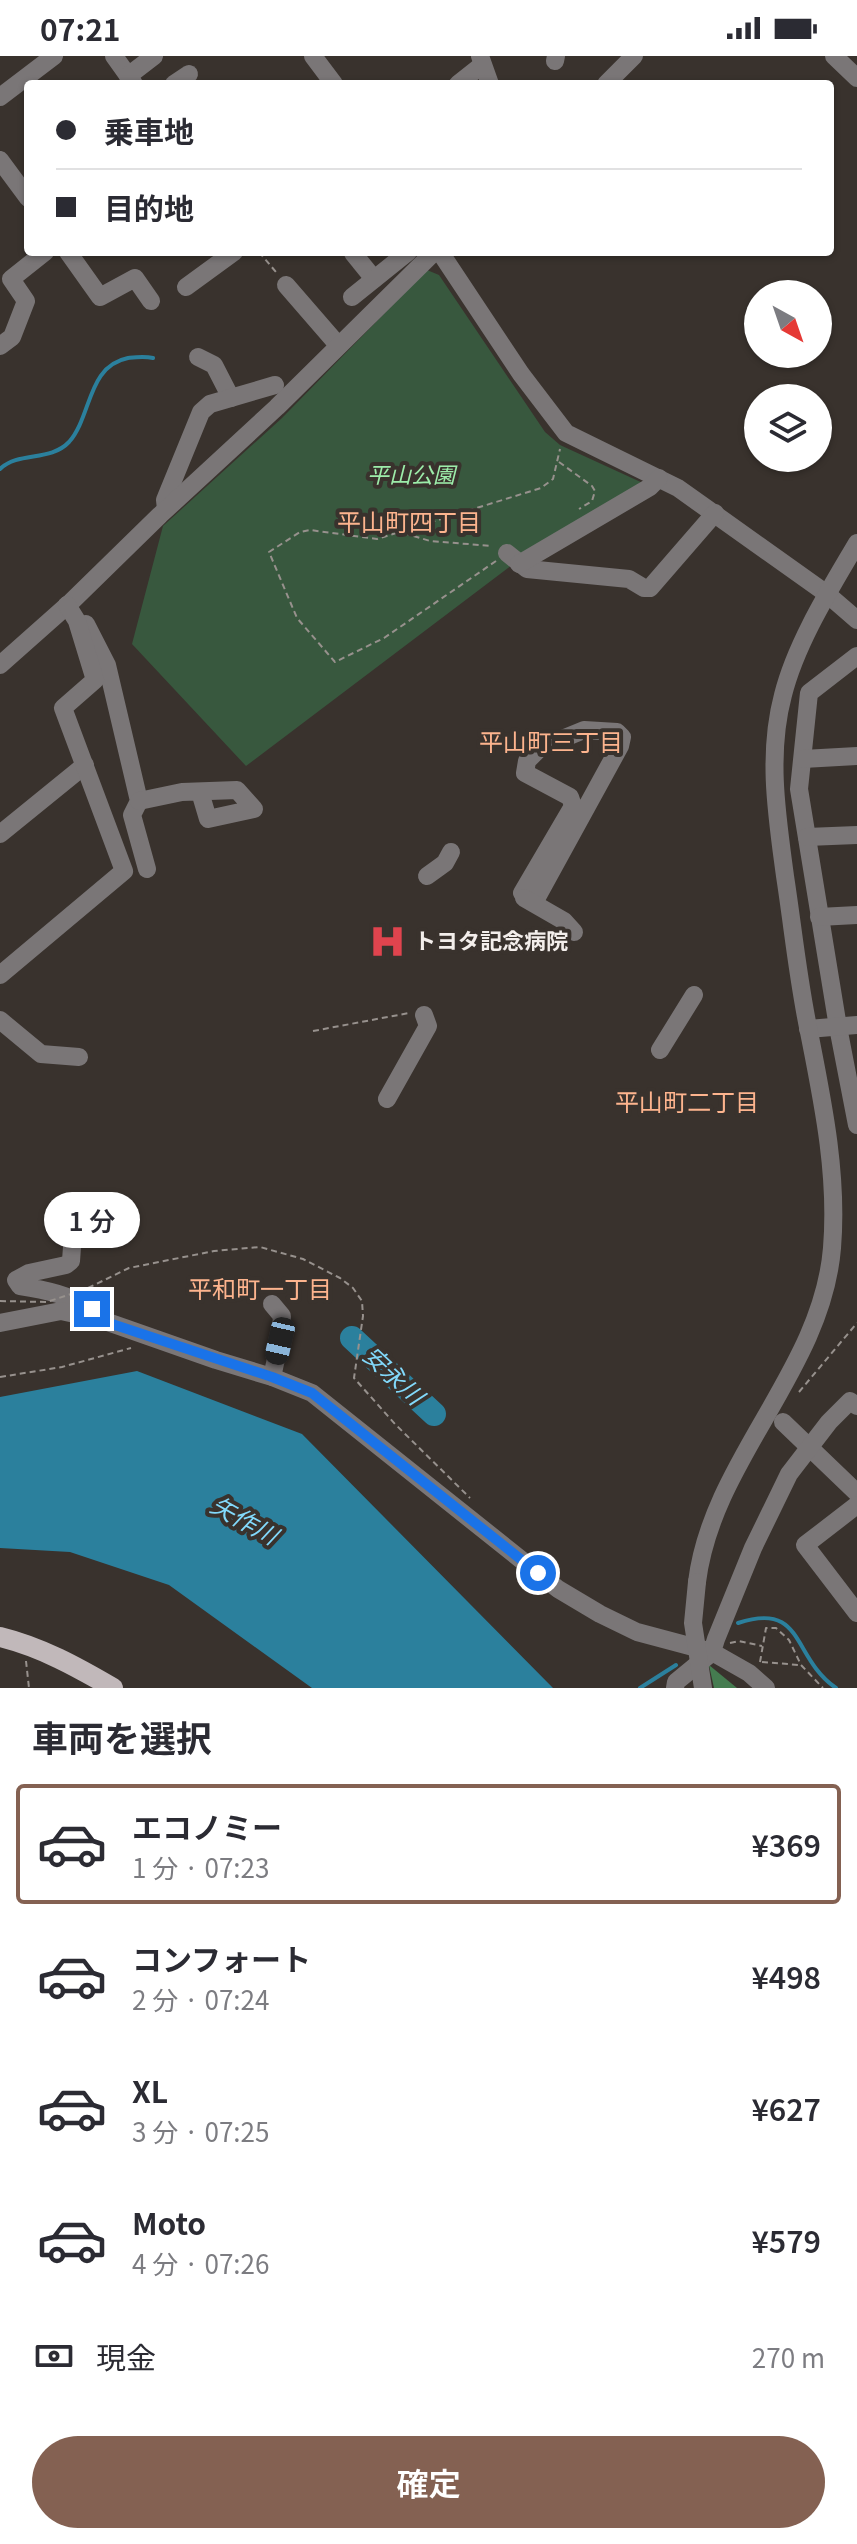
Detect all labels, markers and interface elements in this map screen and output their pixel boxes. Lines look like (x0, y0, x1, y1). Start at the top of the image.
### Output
text: 07:21 (40, 6, 121, 50)
text: 乗車地 (104, 108, 194, 152)
text: 目的地 (104, 185, 194, 229)
north arrow (744, 280, 832, 368)
map controls (744, 280, 832, 472)
button: layers (744, 384, 832, 472)
park label: 平山公園 (367, 457, 458, 489)
district label: 平山町四丁目 (337, 503, 481, 538)
district label: 平山町三丁目 (479, 723, 623, 758)
hospital icon: トヨタ記念病院 (369, 922, 407, 960)
place label: トヨタ記念病院 (414, 923, 568, 955)
district label: 平山町二丁目 (615, 1083, 759, 1118)
callout: 1 分 (44, 1193, 140, 1249)
text: 1 分 (69, 1201, 115, 1238)
district label: 平和町一丁目 (188, 1270, 332, 1305)
route end (74, 1291, 110, 1327)
car (263, 1315, 297, 1367)
water label: 安永川 (356, 1337, 435, 1414)
water label: 矢作川 (205, 1486, 288, 1553)
route start (520, 1555, 556, 1591)
text: 車両を選択 (32, 1710, 212, 1762)
text: エコノミー (132, 1804, 282, 1848)
icon: car (36, 1808, 108, 1880)
text: ¥369 (751, 1822, 821, 1866)
text: 1 分 · 07:23 (132, 1848, 269, 1885)
text: コンフォート (132, 1936, 311, 1980)
icon: car (36, 1940, 108, 2012)
text: ¥498 (751, 1954, 821, 1998)
text: 2 分 · 07:24 (132, 1980, 269, 2017)
text: XL (132, 2068, 168, 2112)
icon: car (36, 2072, 108, 2144)
text: ¥627 (751, 2086, 821, 2130)
text: 3 分 · 07:25 (132, 2112, 269, 2149)
text: Moto (132, 2200, 206, 2244)
icon: car (36, 2204, 108, 2276)
text: ¥579 (751, 2218, 821, 2262)
text: 4 分 · 07:26 (132, 2244, 269, 2281)
icon: cash (32, 2334, 76, 2378)
text: 現金 (96, 2334, 156, 2378)
text: 270 m (752, 2338, 825, 2375)
button: 確定 (32, 2436, 825, 2528)

